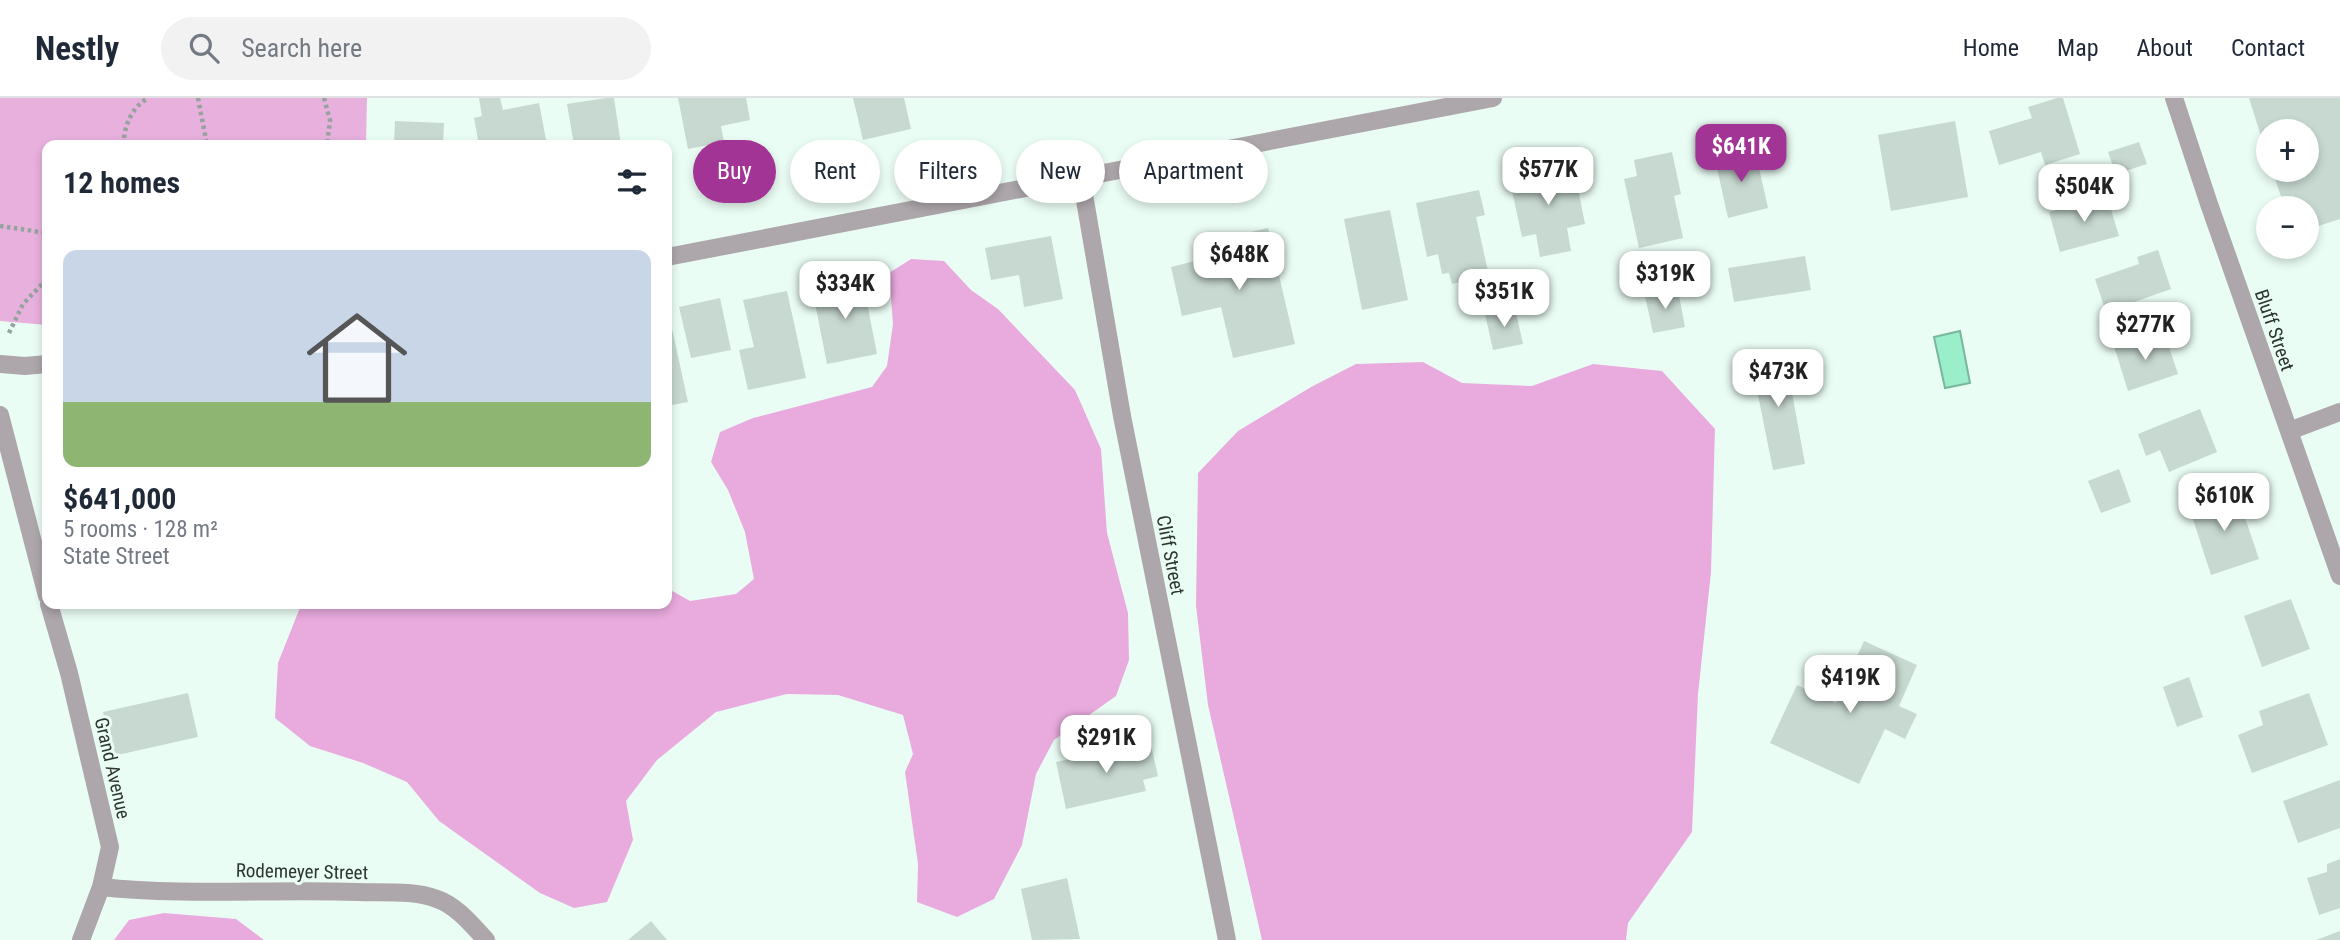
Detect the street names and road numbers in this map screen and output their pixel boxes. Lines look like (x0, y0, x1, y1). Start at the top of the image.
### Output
street label: Bluff Street (2250, 286, 2299, 374)
street label: Cliff Street (1152, 513, 1189, 597)
street label: Grand Avenue (90, 715, 135, 821)
street label: Rodemeyer Street (236, 859, 368, 884)

